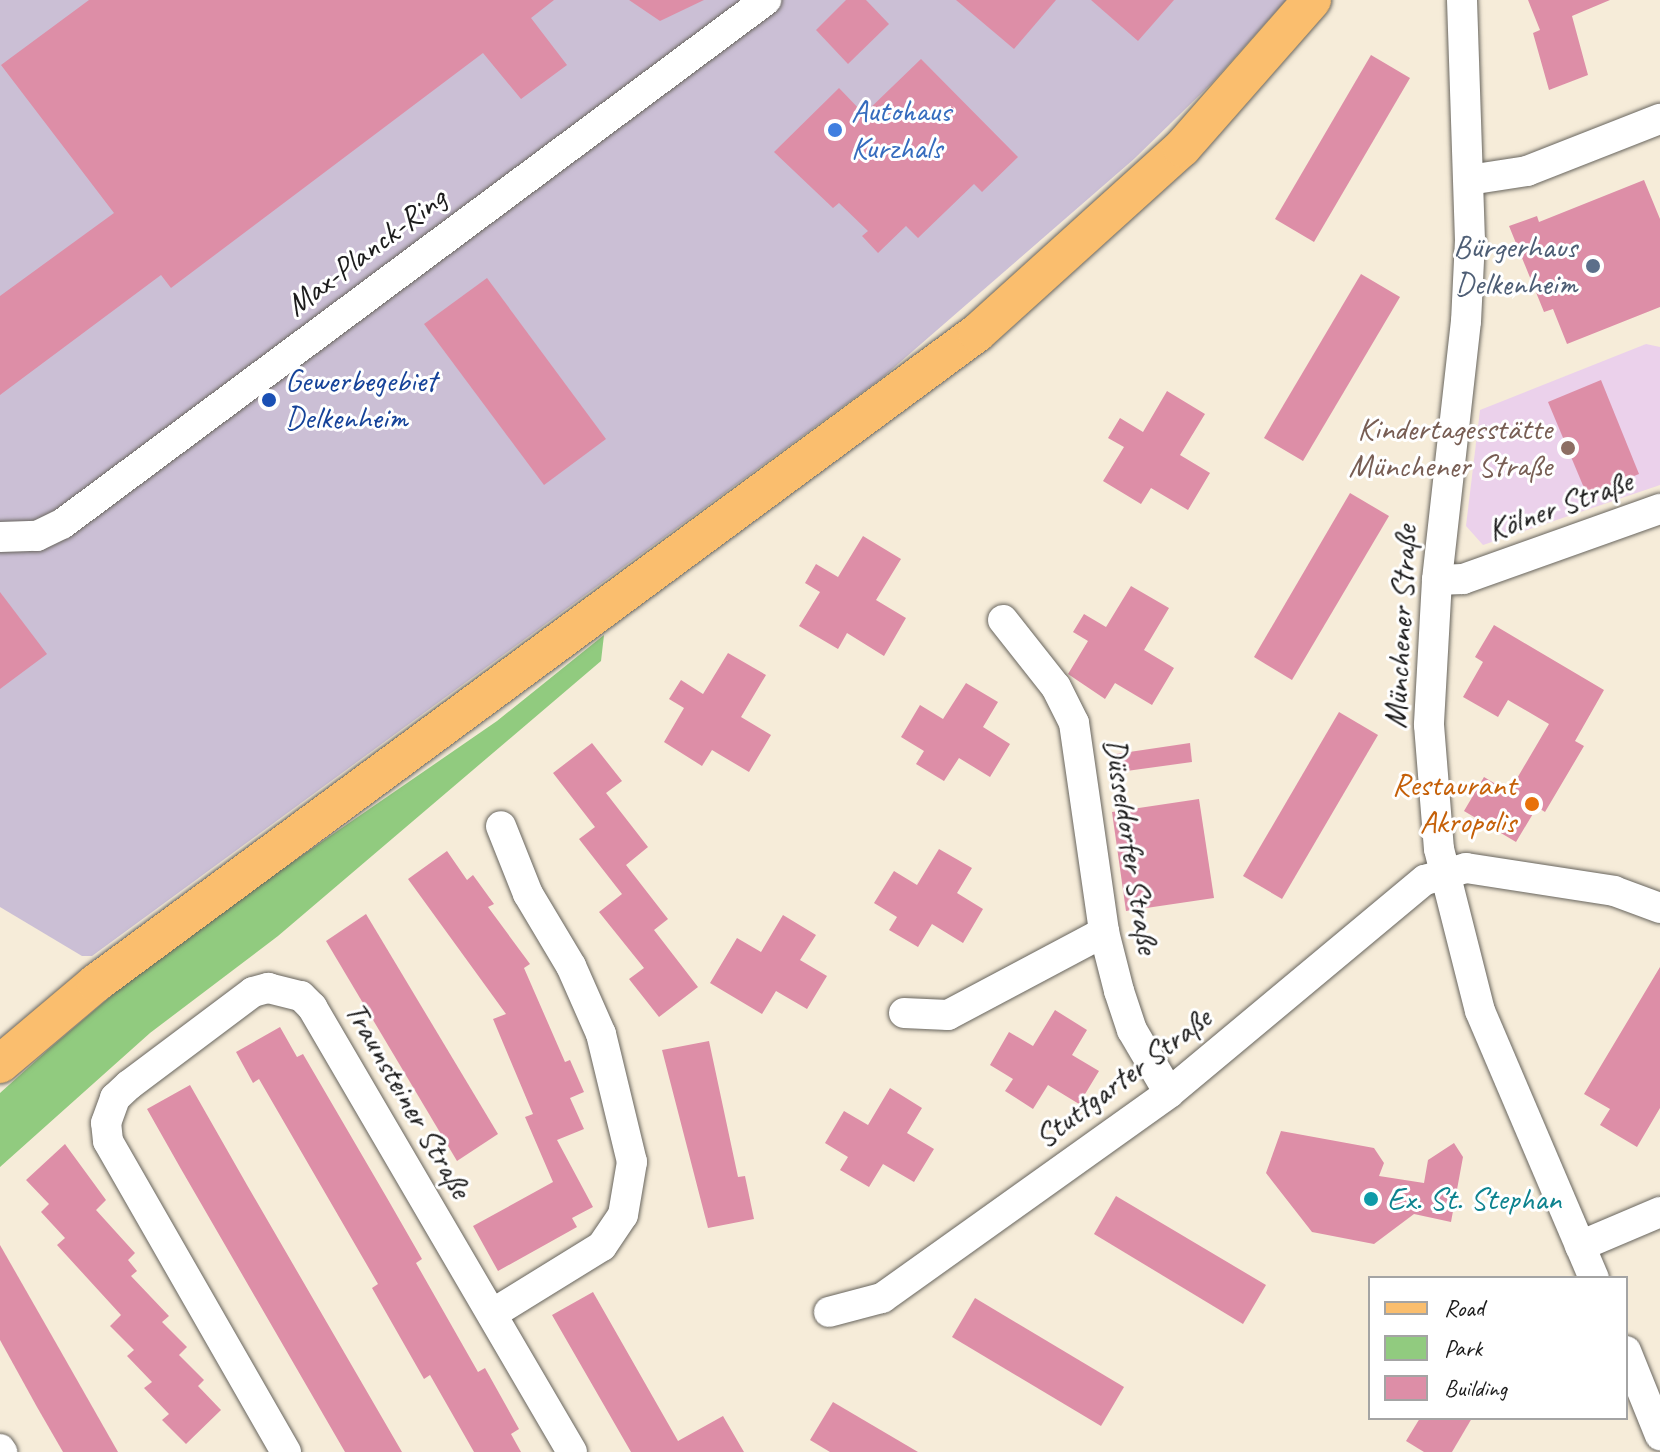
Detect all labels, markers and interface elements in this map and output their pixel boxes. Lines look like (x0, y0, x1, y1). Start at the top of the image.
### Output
place label: Autohaus Kurzhals (851, 93, 951, 168)
marker: Autohaus Kurzhals (826, 121, 844, 139)
street label: Max-Planck-Ring (278, 179, 454, 325)
place label: Bürgerhaus Delkenheim (1453, 229, 1577, 304)
marker: Bürgerhaus Delkenheim (1584, 257, 1602, 275)
place label: Gewerbegebiet Delkenheim (285, 363, 436, 438)
marker: Gewerbegebiet Delkenheim (260, 391, 278, 409)
place label: Kindertagesstätte Münchener Straße (1347, 411, 1552, 486)
marker: Kindertagesstätte Münchener Straße (1559, 439, 1577, 457)
street label: Kölner Straße (1482, 462, 1638, 550)
street label: Münchener Straße (1376, 524, 1426, 730)
street label: Düsseldorfer Straße (1095, 735, 1167, 957)
place label: Restaurant Akropolis (1392, 767, 1516, 842)
marker: Restaurant Akropolis (1523, 795, 1541, 813)
street label: Traunsteiner Straße (336, 995, 480, 1205)
street label: Stuttgarter Straße (1027, 999, 1219, 1157)
place label: Ex. St. Stephan (1387, 1180, 1561, 1218)
marker: Ex. St. Stephan (1362, 1190, 1380, 1208)
legend (1368, 1276, 1628, 1420)
text: Road (1444, 1293, 1484, 1323)
text: Park (1444, 1333, 1482, 1363)
text: Building (1444, 1373, 1507, 1403)

